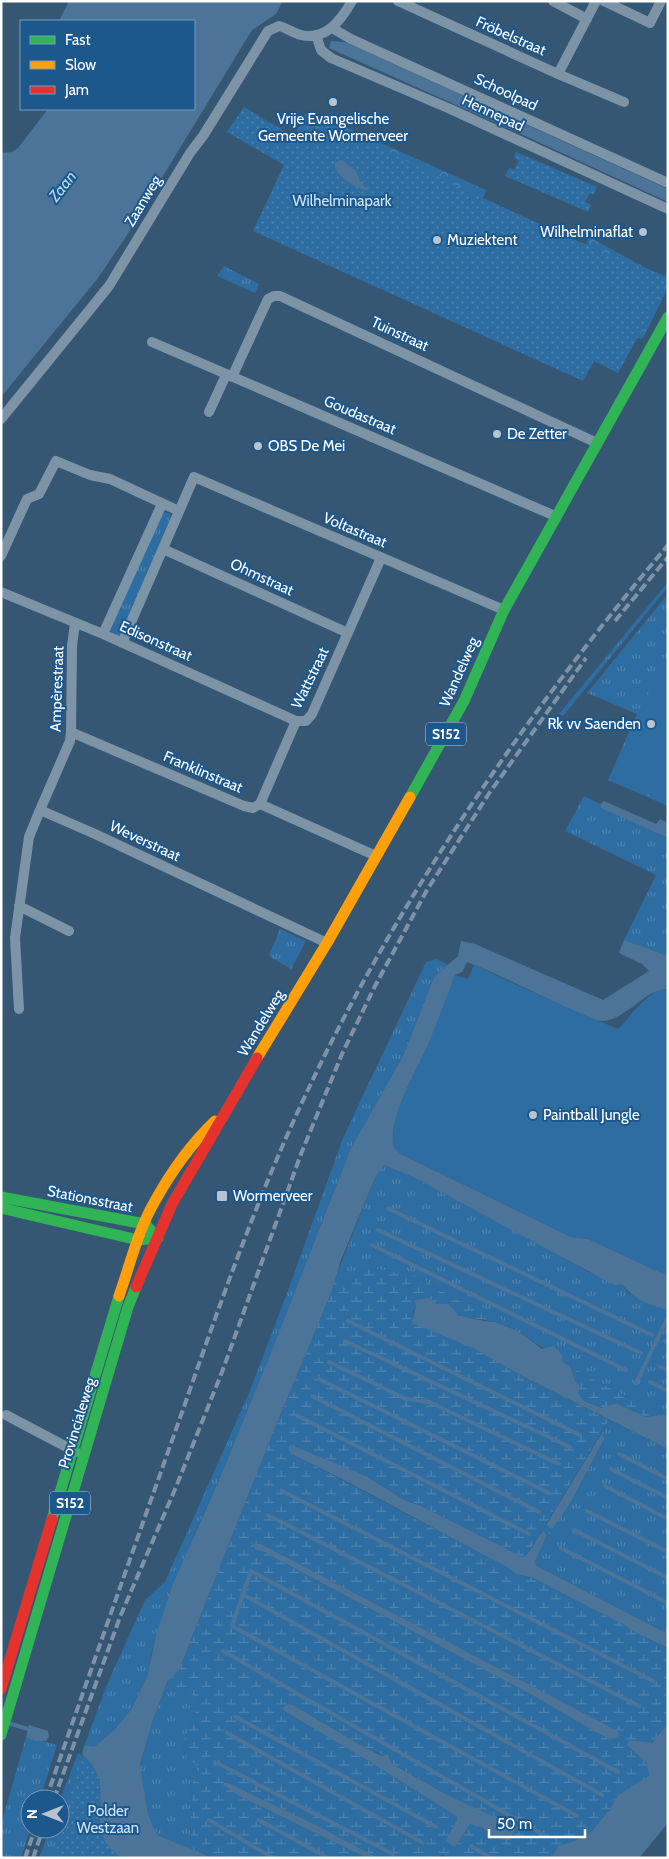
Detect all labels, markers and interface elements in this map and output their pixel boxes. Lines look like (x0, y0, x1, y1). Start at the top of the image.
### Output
street label: Fröbelstraat (473, 13, 549, 59)
legend (20, 20, 195, 110)
text: Fast (65, 31, 90, 49)
text: Slow (65, 56, 96, 74)
street label: Schoolpad (472, 70, 540, 114)
text: Jam (64, 81, 89, 99)
street label: Hennepad (459, 91, 527, 135)
marker: Vrije Evangelische Gemeente Wormerveer (327, 96, 339, 108)
place label: Vrije Evangelische Gemeente Wormerveer (258, 110, 408, 145)
water label: Zaan (44, 167, 80, 206)
street label: Zaanweg (121, 172, 166, 230)
park label: Wilhelminapark (292, 192, 392, 210)
place label: Wilhelminaflat (540, 223, 633, 241)
marker: Wilhelminaflat (637, 226, 649, 238)
place label: Muziektent (447, 231, 518, 249)
marker: Muziektent (431, 234, 443, 246)
street label: Tuinstraat (368, 313, 432, 355)
street label: Goudastraat (321, 392, 399, 438)
place label: De Zetter (507, 425, 567, 443)
marker: De Zetter (491, 428, 503, 440)
place label: OBS De Mei (268, 437, 345, 455)
marker: OBS De Mei (252, 440, 264, 452)
street label: Voltastraat (320, 509, 390, 551)
street label: Ohmstraat (227, 554, 297, 600)
street label: Edisonstraat (117, 617, 195, 665)
street label: Wandelweg (436, 634, 483, 710)
street label: Wattstraat (287, 644, 333, 712)
street label: Ampèrestraat (47, 646, 67, 732)
place label: Rk vv Saenden (547, 715, 641, 733)
marker: Rk vv Saenden (645, 718, 657, 730)
road number: S152 (426, 722, 466, 746)
street label: Franklinstraat (161, 747, 245, 797)
street label: Weverstraat (107, 817, 183, 865)
street label: Wandelweg (234, 986, 288, 1060)
place label: Paintball Jungle (543, 1106, 640, 1124)
marker: Paintball Jungle (527, 1109, 539, 1121)
street label: Stationsstraat (46, 1182, 134, 1216)
place label: Wormerveer (233, 1187, 313, 1205)
marker: Wormerveer (215, 1189, 229, 1203)
street label: Provincialeweg (55, 1375, 100, 1471)
road number: S152 (50, 1492, 90, 1515)
north arrow (20, 1789, 70, 1839)
park label: Polder Westzaan (77, 1802, 139, 1837)
scale bar (489, 1806, 585, 1838)
text: N (23, 1809, 41, 1819)
text: 50 m (497, 1815, 532, 1833)

